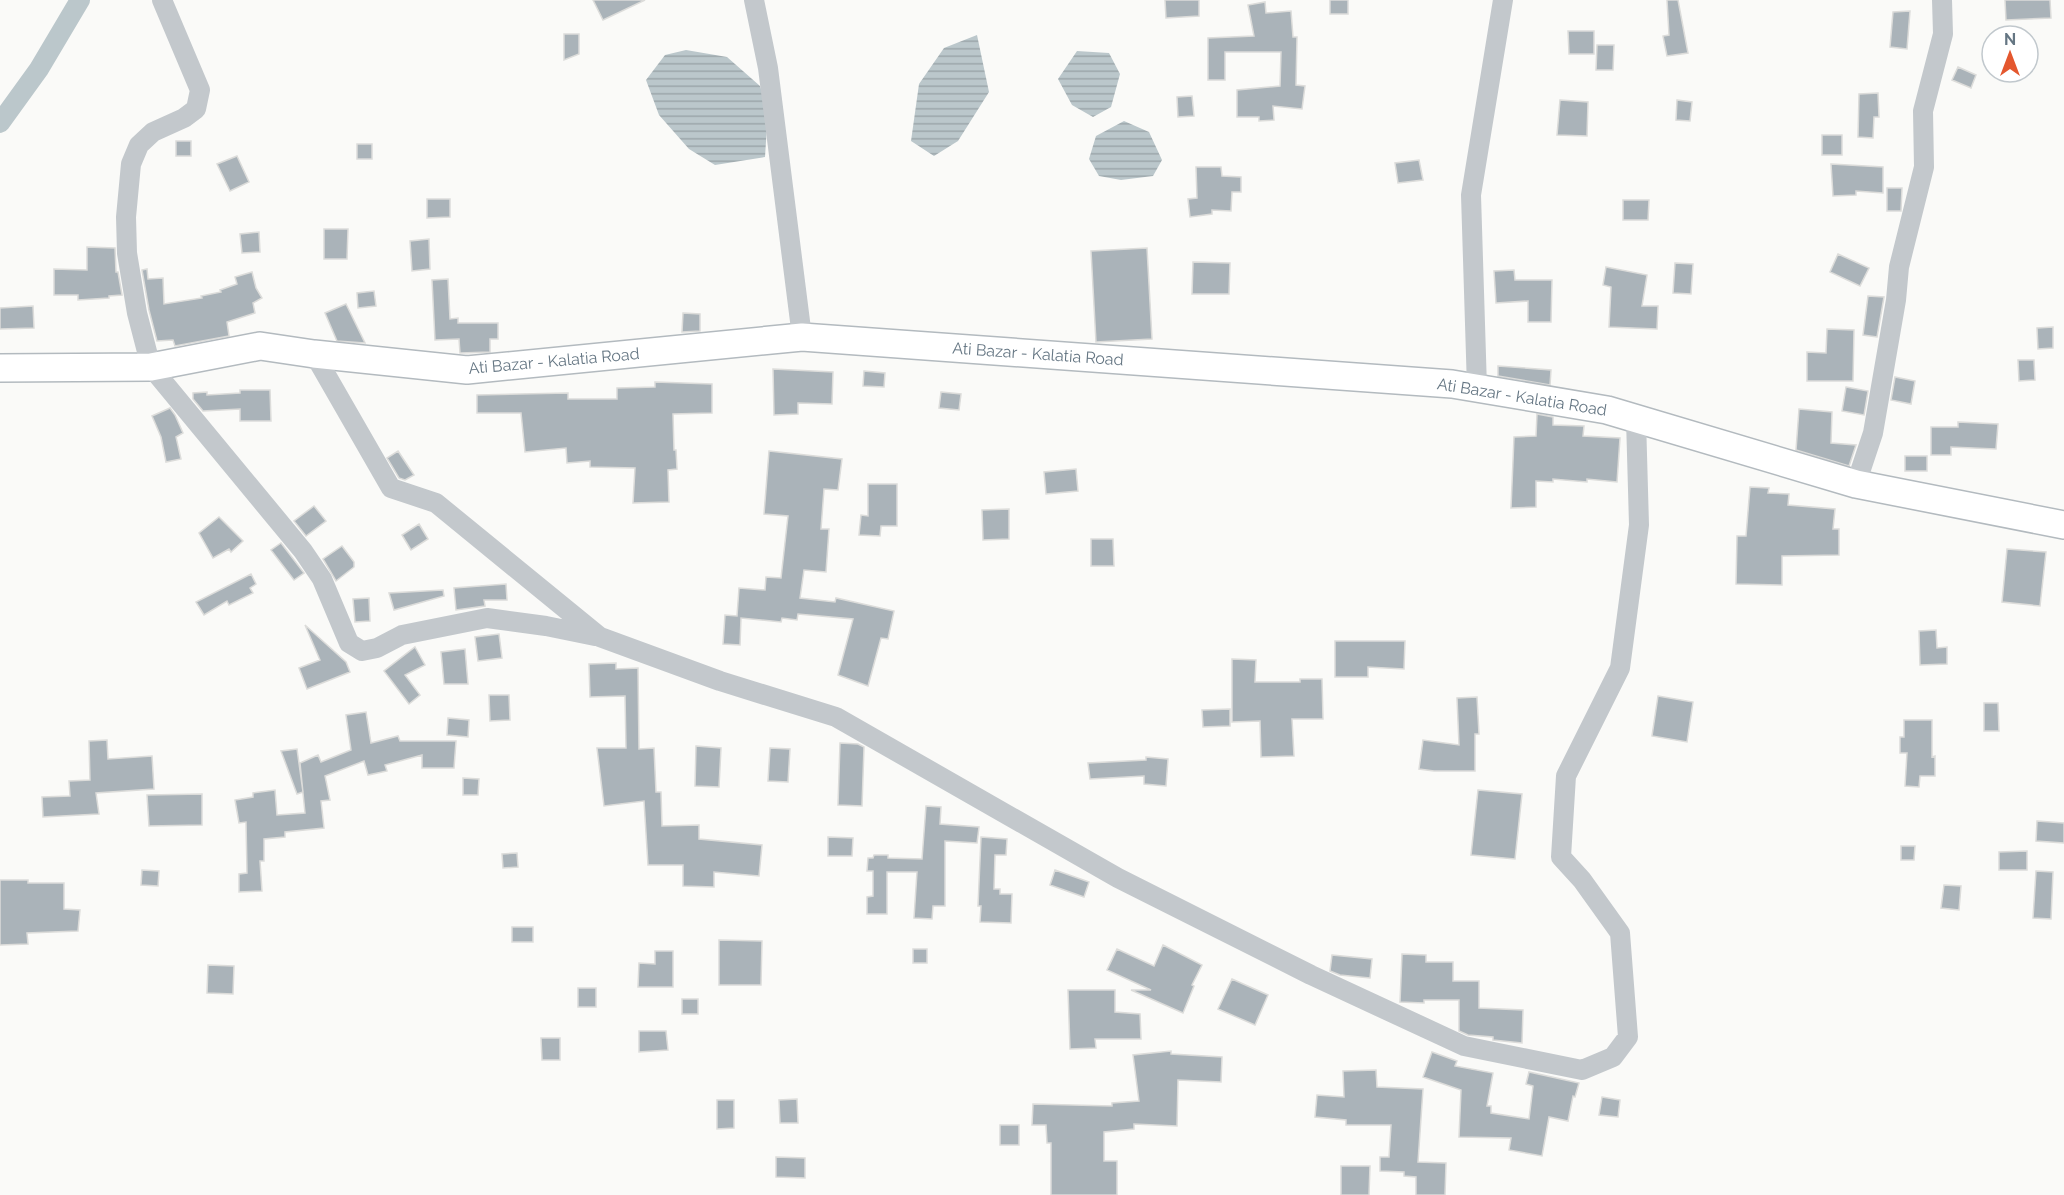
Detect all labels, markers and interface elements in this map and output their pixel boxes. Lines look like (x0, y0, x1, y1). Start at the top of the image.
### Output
north arrow (1980, 24, 2040, 84)
text: N (2004, 30, 2016, 49)
street label: Ati Bazar - Kalatia Road (952, 339, 1124, 369)
street label: Ati Bazar - Kalatia Road (468, 344, 640, 378)
street label: Ati Bazar - Kalatia Road (1436, 374, 1608, 420)

